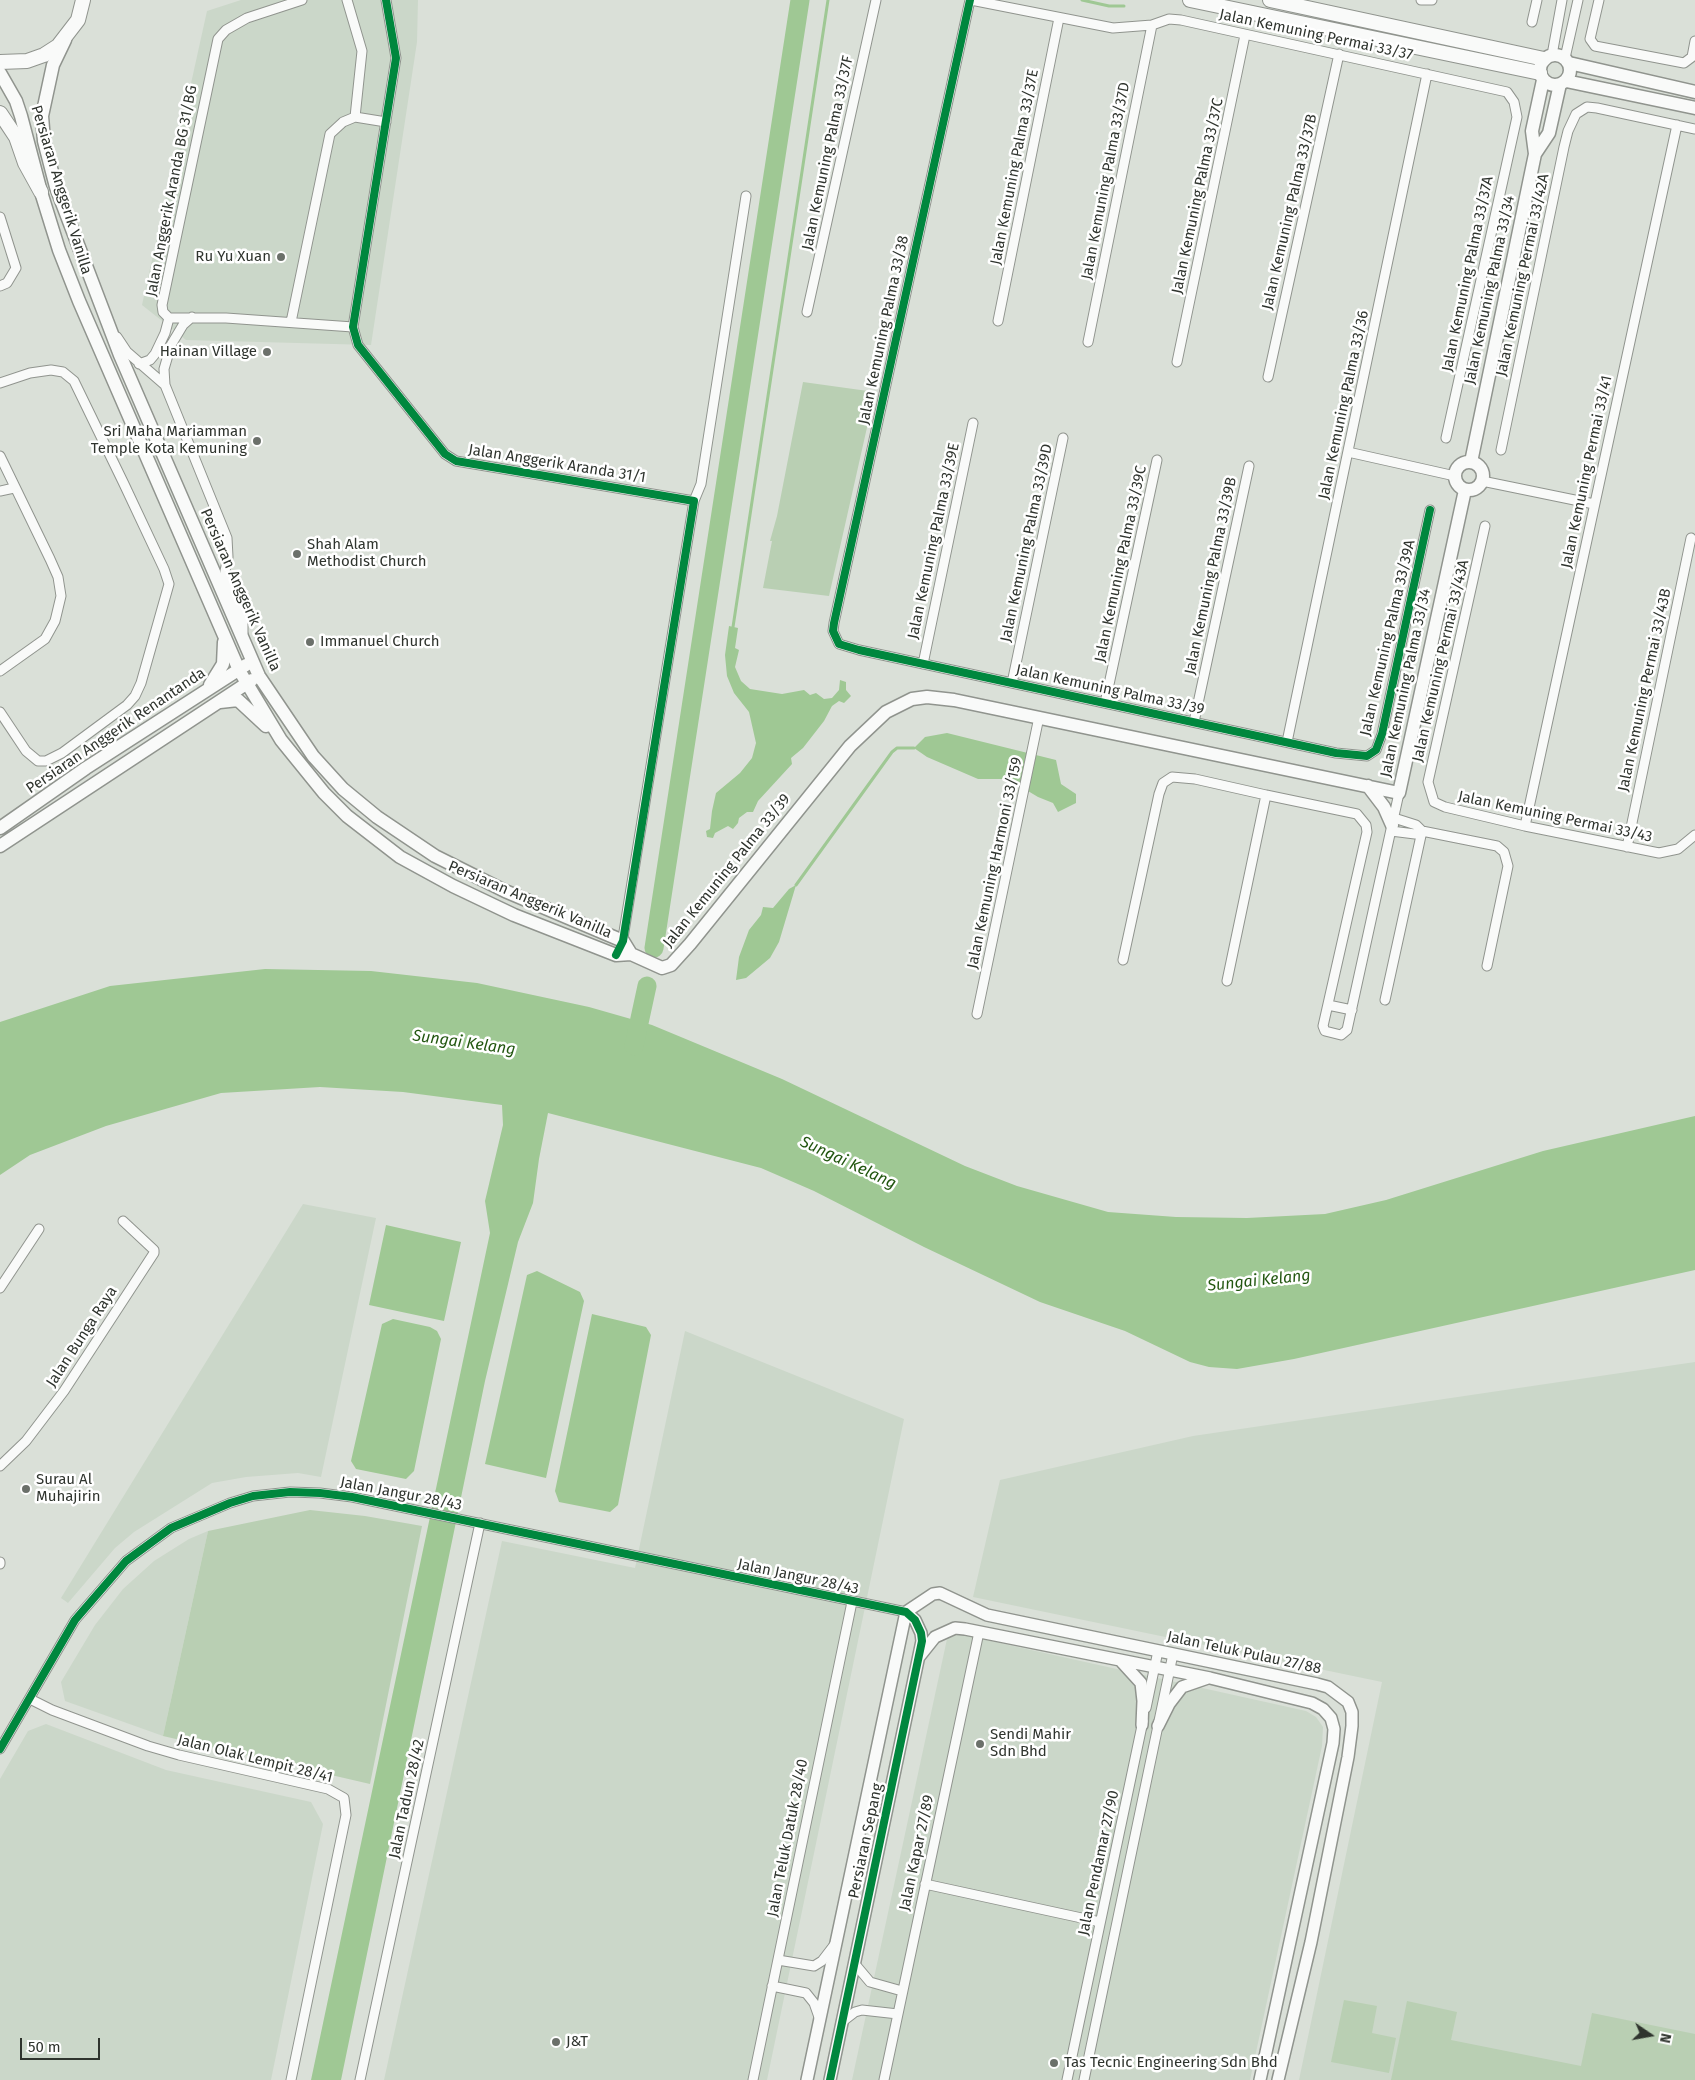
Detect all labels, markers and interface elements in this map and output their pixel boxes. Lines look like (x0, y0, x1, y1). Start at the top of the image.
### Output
street label: Jalan Kemuning Permai 33/37 (1218, 6, 1414, 64)
street label: Jalan Kemuning Palma 33/37F (799, 54, 857, 252)
street label: Jalan Kemuning Palma 33/37E (987, 68, 1043, 266)
street label: Jalan Kemuning Palma 33/37D (1078, 81, 1134, 281)
street label: Jalan Anggerik Aranda BG 31/BG (143, 84, 201, 298)
street label: Jalan Kemuning Palma 33/37C (1168, 97, 1228, 295)
street label: Persiaran Anggerik Vanilla (27, 103, 95, 277)
street label: Jalan Kemuning Palma 33/37B (1259, 112, 1321, 312)
street label: Jalan Kemuning Permai 33/42A (1493, 172, 1553, 378)
street label: Jalan Kemuning Palma 33/37A (1438, 175, 1498, 373)
street label: Jalan Kemuning Palma 33/34 (1461, 194, 1519, 386)
street label: Jalan Kemuning Palma 33/38 (855, 234, 913, 426)
place label: Ru Yu Xuan (195, 248, 271, 266)
marker: Ru Yu Xuan (275, 251, 287, 263)
street label: Jalan Kemuning Palma 33/36 (1315, 309, 1373, 501)
place label: Hainan Village (160, 343, 257, 361)
marker: Hainan Village (261, 346, 273, 358)
street label: Jalan Kemuning Permai 33/41 (1558, 374, 1616, 570)
place label: Sri Maha Mariamman Temple Kota Kemuning (91, 423, 247, 458)
marker: Sri Maha Mariamman Temple Kota Kemuning (251, 435, 263, 447)
street label: Jalan Anggerik Aranda 31/1 (467, 441, 647, 487)
street label: Jalan Kemuning Palma 33/39E (904, 441, 964, 641)
street label: Jalan Kemuning Palma 33/39D (997, 442, 1057, 644)
street label: Jalan Kemuning Palma 33/39C (1091, 464, 1151, 664)
street label: Jalan Kemuning Palma 33/39B (1181, 476, 1241, 676)
street label: Persiaran Anggerik Vanilla (196, 506, 284, 674)
place label: Shah Alam Methodist Church (307, 536, 426, 571)
street label: Jalan Kemuning Palma 33/39A (1357, 538, 1419, 738)
marker: Shah Alam Methodist Church (291, 548, 303, 560)
street label: Jalan Kemuning Permai 33/43A (1409, 558, 1473, 764)
street label: Jalan Kemuning Palma 33/34 (1377, 587, 1435, 779)
street label: Jalan Kemuning Permai 33/43B (1615, 587, 1675, 793)
place label: Immanuel Church (320, 633, 439, 651)
marker: Immanuel Church (304, 636, 316, 648)
street label: Jalan Kemuning Palma 33/39 (1014, 661, 1206, 719)
street label: Persiaran Anggerik Renantanda (23, 664, 209, 798)
street label: Jalan Kemuning Harmoni 33/159 (964, 756, 1026, 970)
street label: Jalan Kemuning Permai 33/43 (1456, 788, 1654, 846)
street label: Jalan Kemuning Palma 33/39 (660, 791, 794, 951)
street label: Persiaran Anggerik Vanilla (445, 857, 615, 943)
water label: Sungai Kelang (411, 1026, 517, 1060)
water label: Sungai Kelang (797, 1132, 899, 1194)
water label: Sungai Kelang (1206, 1266, 1312, 1296)
street label: Jalan Bunga Raya (43, 1283, 121, 1391)
place label: Surau Al Muhajirin (36, 1471, 100, 1506)
street label: Jalan Jangur 28/43 (339, 1473, 463, 1515)
marker: Surau Al Muhajirin (20, 1483, 32, 1495)
street label: Jalan Jangur 28/43 (736, 1555, 860, 1599)
street label: Jalan Teluk Pulau 27/88 (1165, 1628, 1323, 1678)
place label: Sendi Mahir Sdn Bhd (990, 1726, 1071, 1761)
street label: Jalan Olak Lempit 28/41 (176, 1731, 334, 1787)
street label: Jalan Tadun 28/42 (386, 1738, 428, 1860)
marker: Sendi Mahir Sdn Bhd (974, 1738, 986, 1750)
street label: Jalan Teluk Datuk 28/40 (764, 1758, 812, 1918)
street label: Persiaran Sepang (845, 1782, 887, 1900)
street label: Jalan Pendamar 27/90 (1075, 1789, 1123, 1937)
street label: Jalan Kapar 27/89 (896, 1793, 938, 1913)
north arrow (1625, 2010, 1675, 2060)
scale bar (22, 2028, 102, 2060)
text: N (1656, 2032, 1674, 2045)
place label: J&T (566, 2033, 588, 2051)
marker: J&T (550, 2036, 562, 2048)
text: 50 m (28, 2038, 61, 2056)
place label: Tas Tecnic Engineering Sdn Bhd (1064, 2054, 1278, 2072)
marker: Tas Tecnic Engineering Sdn Bhd (1048, 2057, 1060, 2069)

